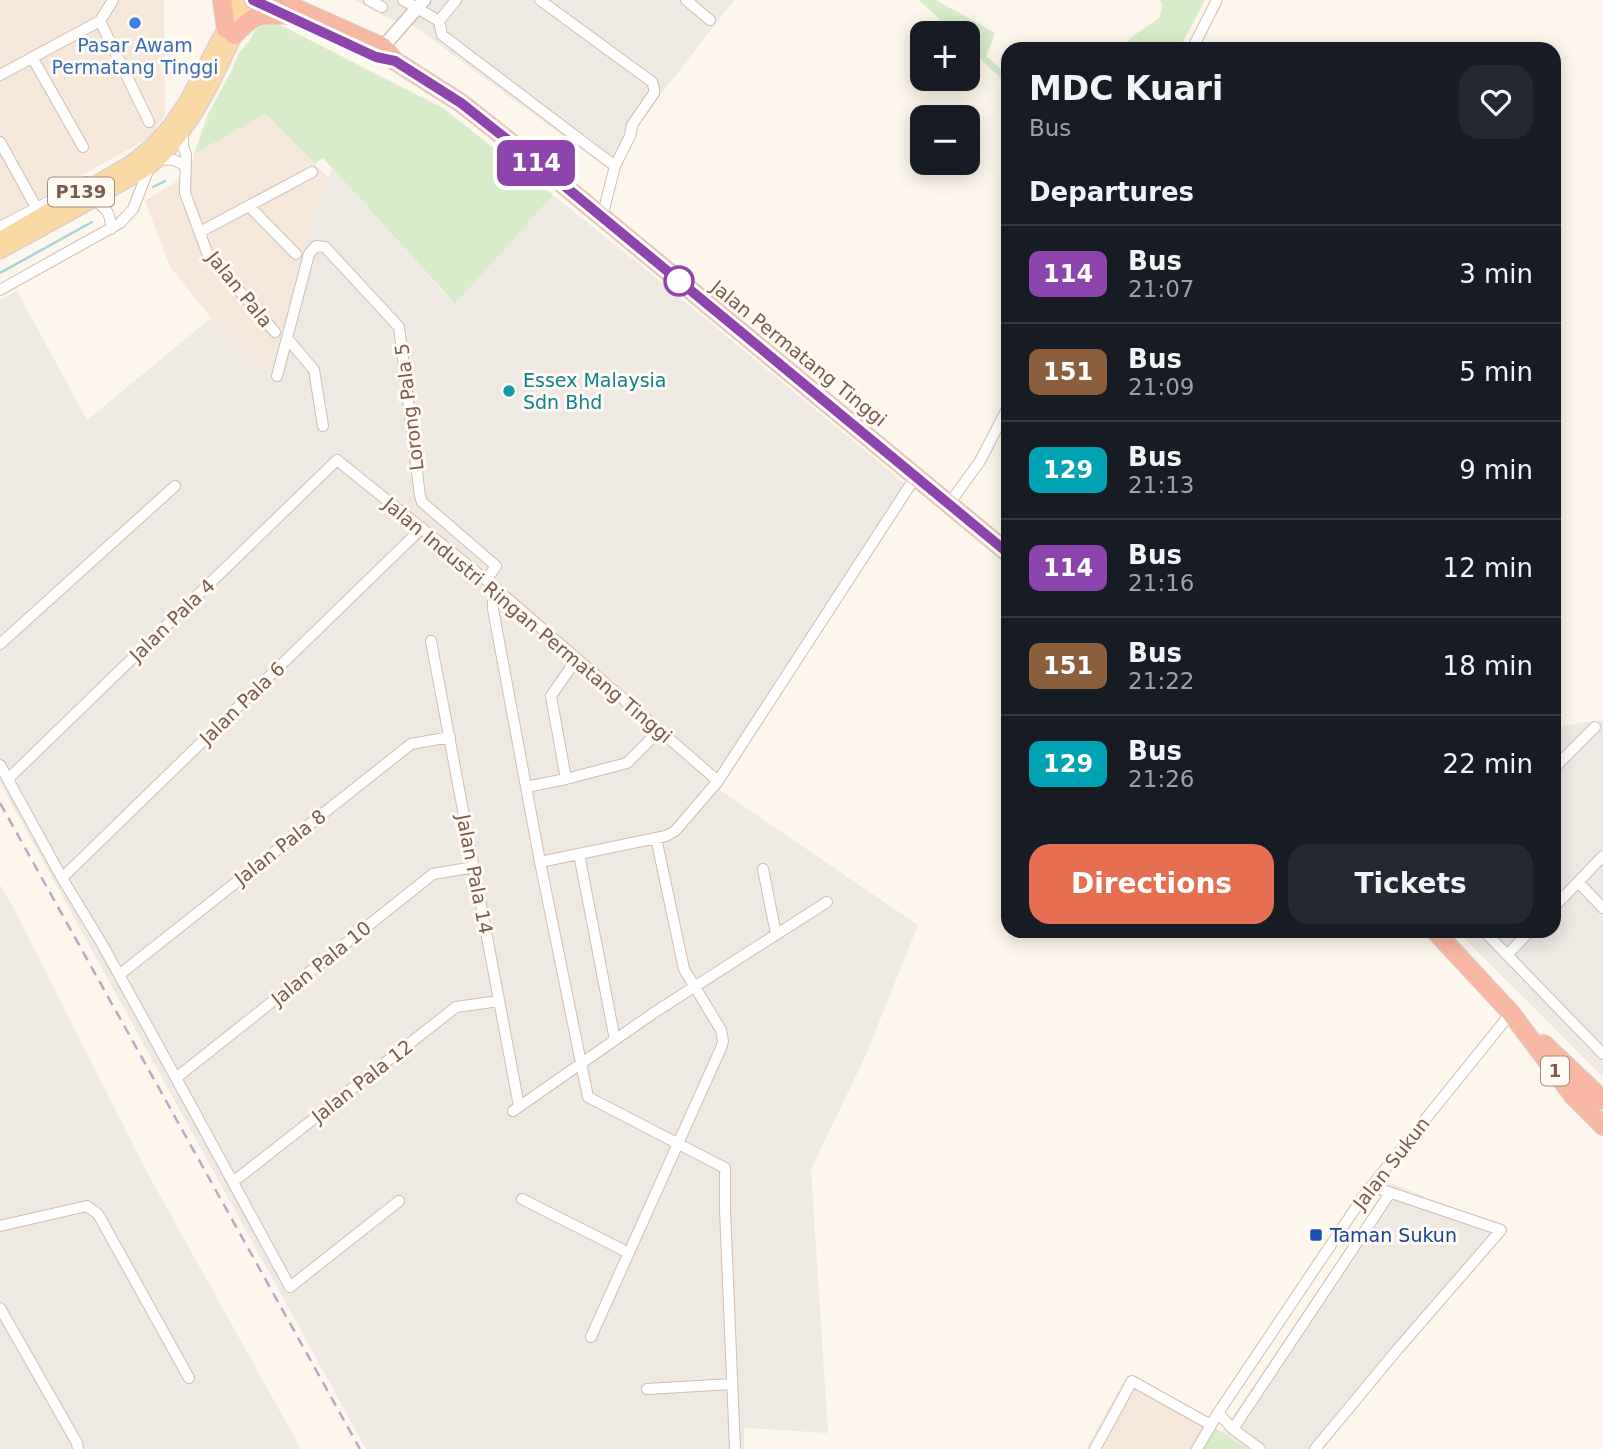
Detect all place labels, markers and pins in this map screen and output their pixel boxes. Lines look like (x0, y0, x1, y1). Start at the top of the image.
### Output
marker: Pasar Awam Permatang Tinggi (127, 15, 143, 31)
place label: Pasar Awam Permatang Tinggi (51, 34, 219, 78)
unlabelled marker (664, 266, 694, 296)
place label: Essex Malaysia Sdn Bhd (523, 369, 666, 413)
marker: Essex Malaysia Sdn Bhd (501, 383, 517, 399)
place label: Taman Sukun (1329, 1224, 1457, 1246)
marker: Taman Sukun (1308, 1227, 1324, 1243)

